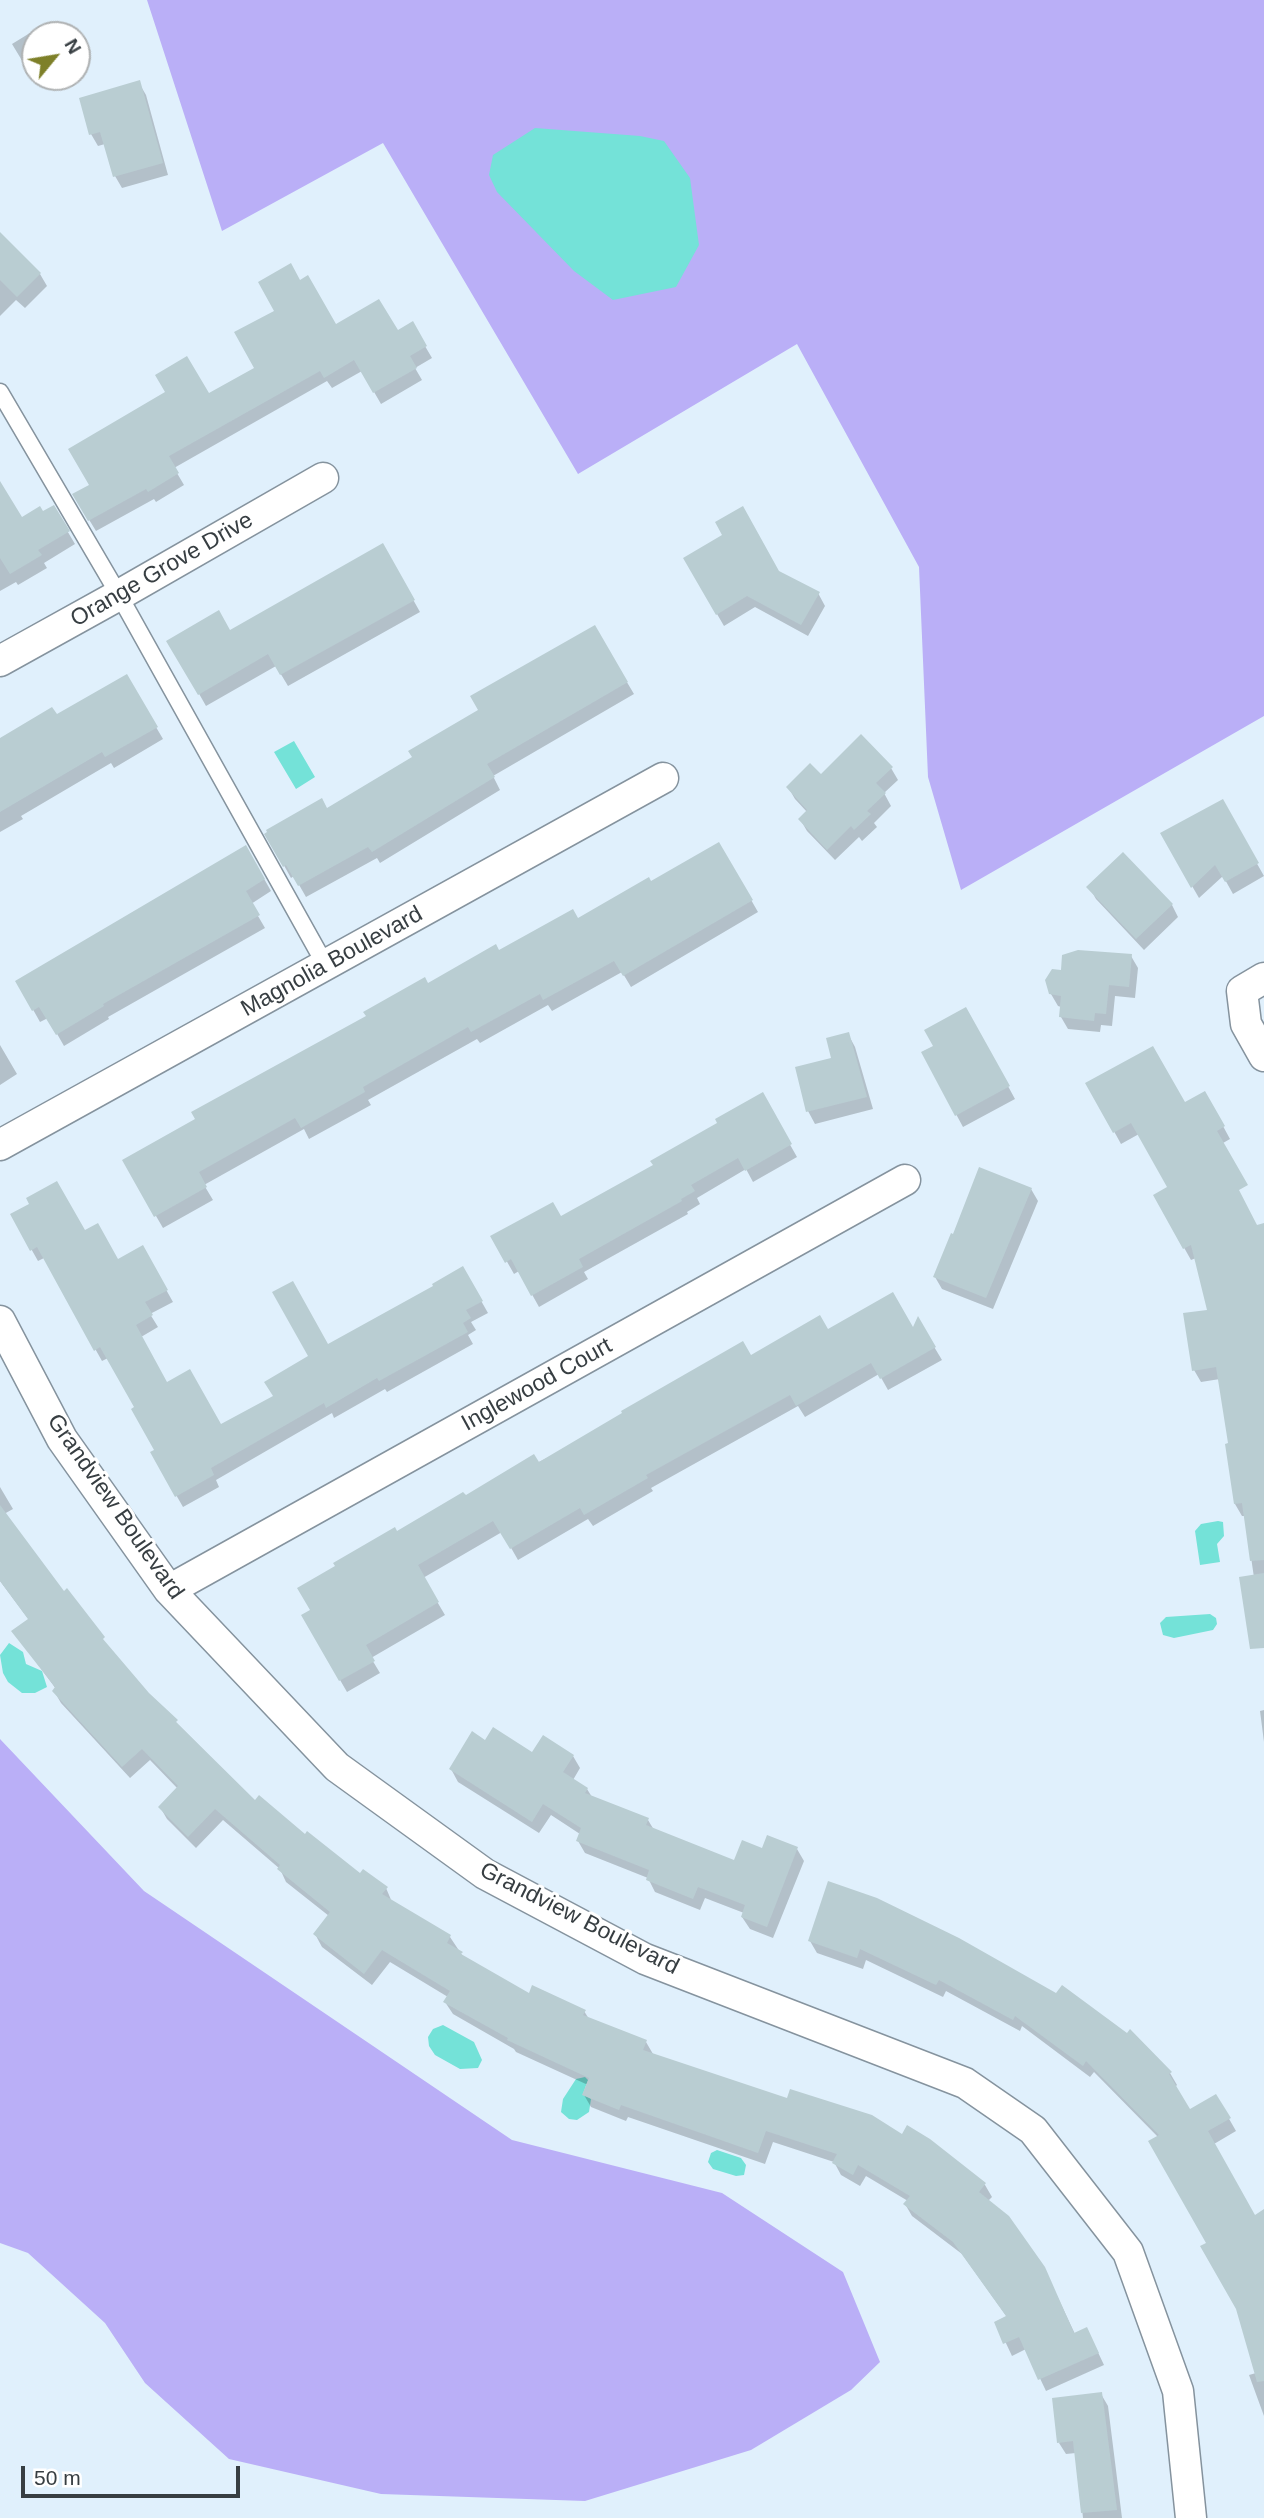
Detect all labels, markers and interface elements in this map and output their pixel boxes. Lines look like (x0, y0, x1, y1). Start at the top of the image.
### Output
north arrow (21, 21, 91, 91)
text: N (60, 35, 85, 57)
street label: Orange Grove Drive (66, 507, 258, 633)
street label: Magnolia Boulevard (236, 901, 428, 1023)
street label: Inglewood Court (457, 1332, 617, 1438)
street label: Grandview Boulevard (41, 1409, 189, 1605)
street label: Grandview Boulevard (475, 1857, 683, 1981)
scale bar (24, 2452, 243, 2496)
text: 50 m (34, 2466, 81, 2489)

